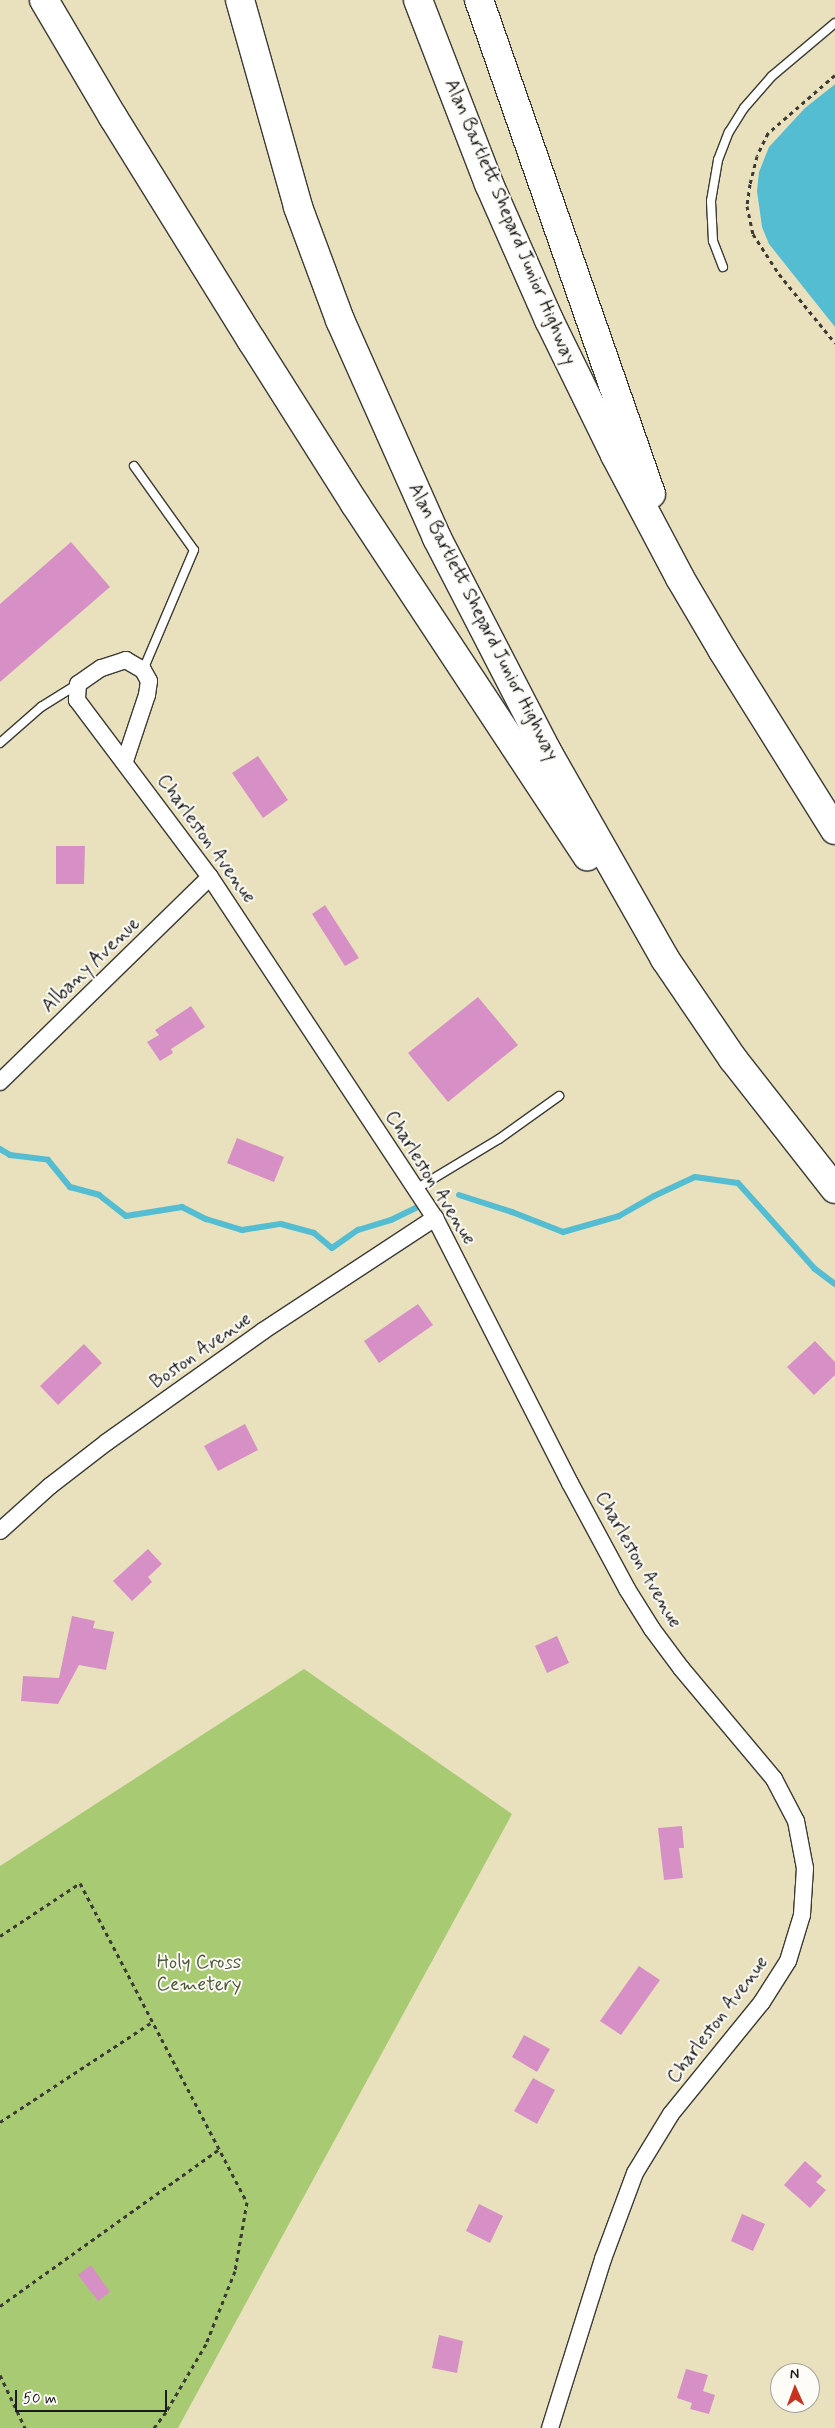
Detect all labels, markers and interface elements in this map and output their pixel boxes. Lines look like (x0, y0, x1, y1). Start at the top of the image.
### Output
street label: Alan Bartlett Shepard Junior Highway (439, 75, 581, 369)
street label: Alan Bartlett Shepard Junior Highway (402, 479, 564, 765)
street label: Charleston Avenue (152, 771, 260, 907)
street label: Albany Avenue (38, 913, 144, 1017)
street label: Charleston Avenue (380, 1108, 480, 1248)
street label: Boston Avenue (147, 1309, 255, 1393)
street label: Charleston Avenue (590, 1489, 686, 1631)
park label: Holy Cross Cemetery (157, 1952, 241, 1996)
street label: Charleston Avenue (664, 1953, 772, 2087)
north arrow (770, 2363, 820, 2413)
text: N (790, 2365, 799, 2383)
scale bar (18, 2380, 170, 2412)
text: 50 m (23, 2389, 57, 2409)

